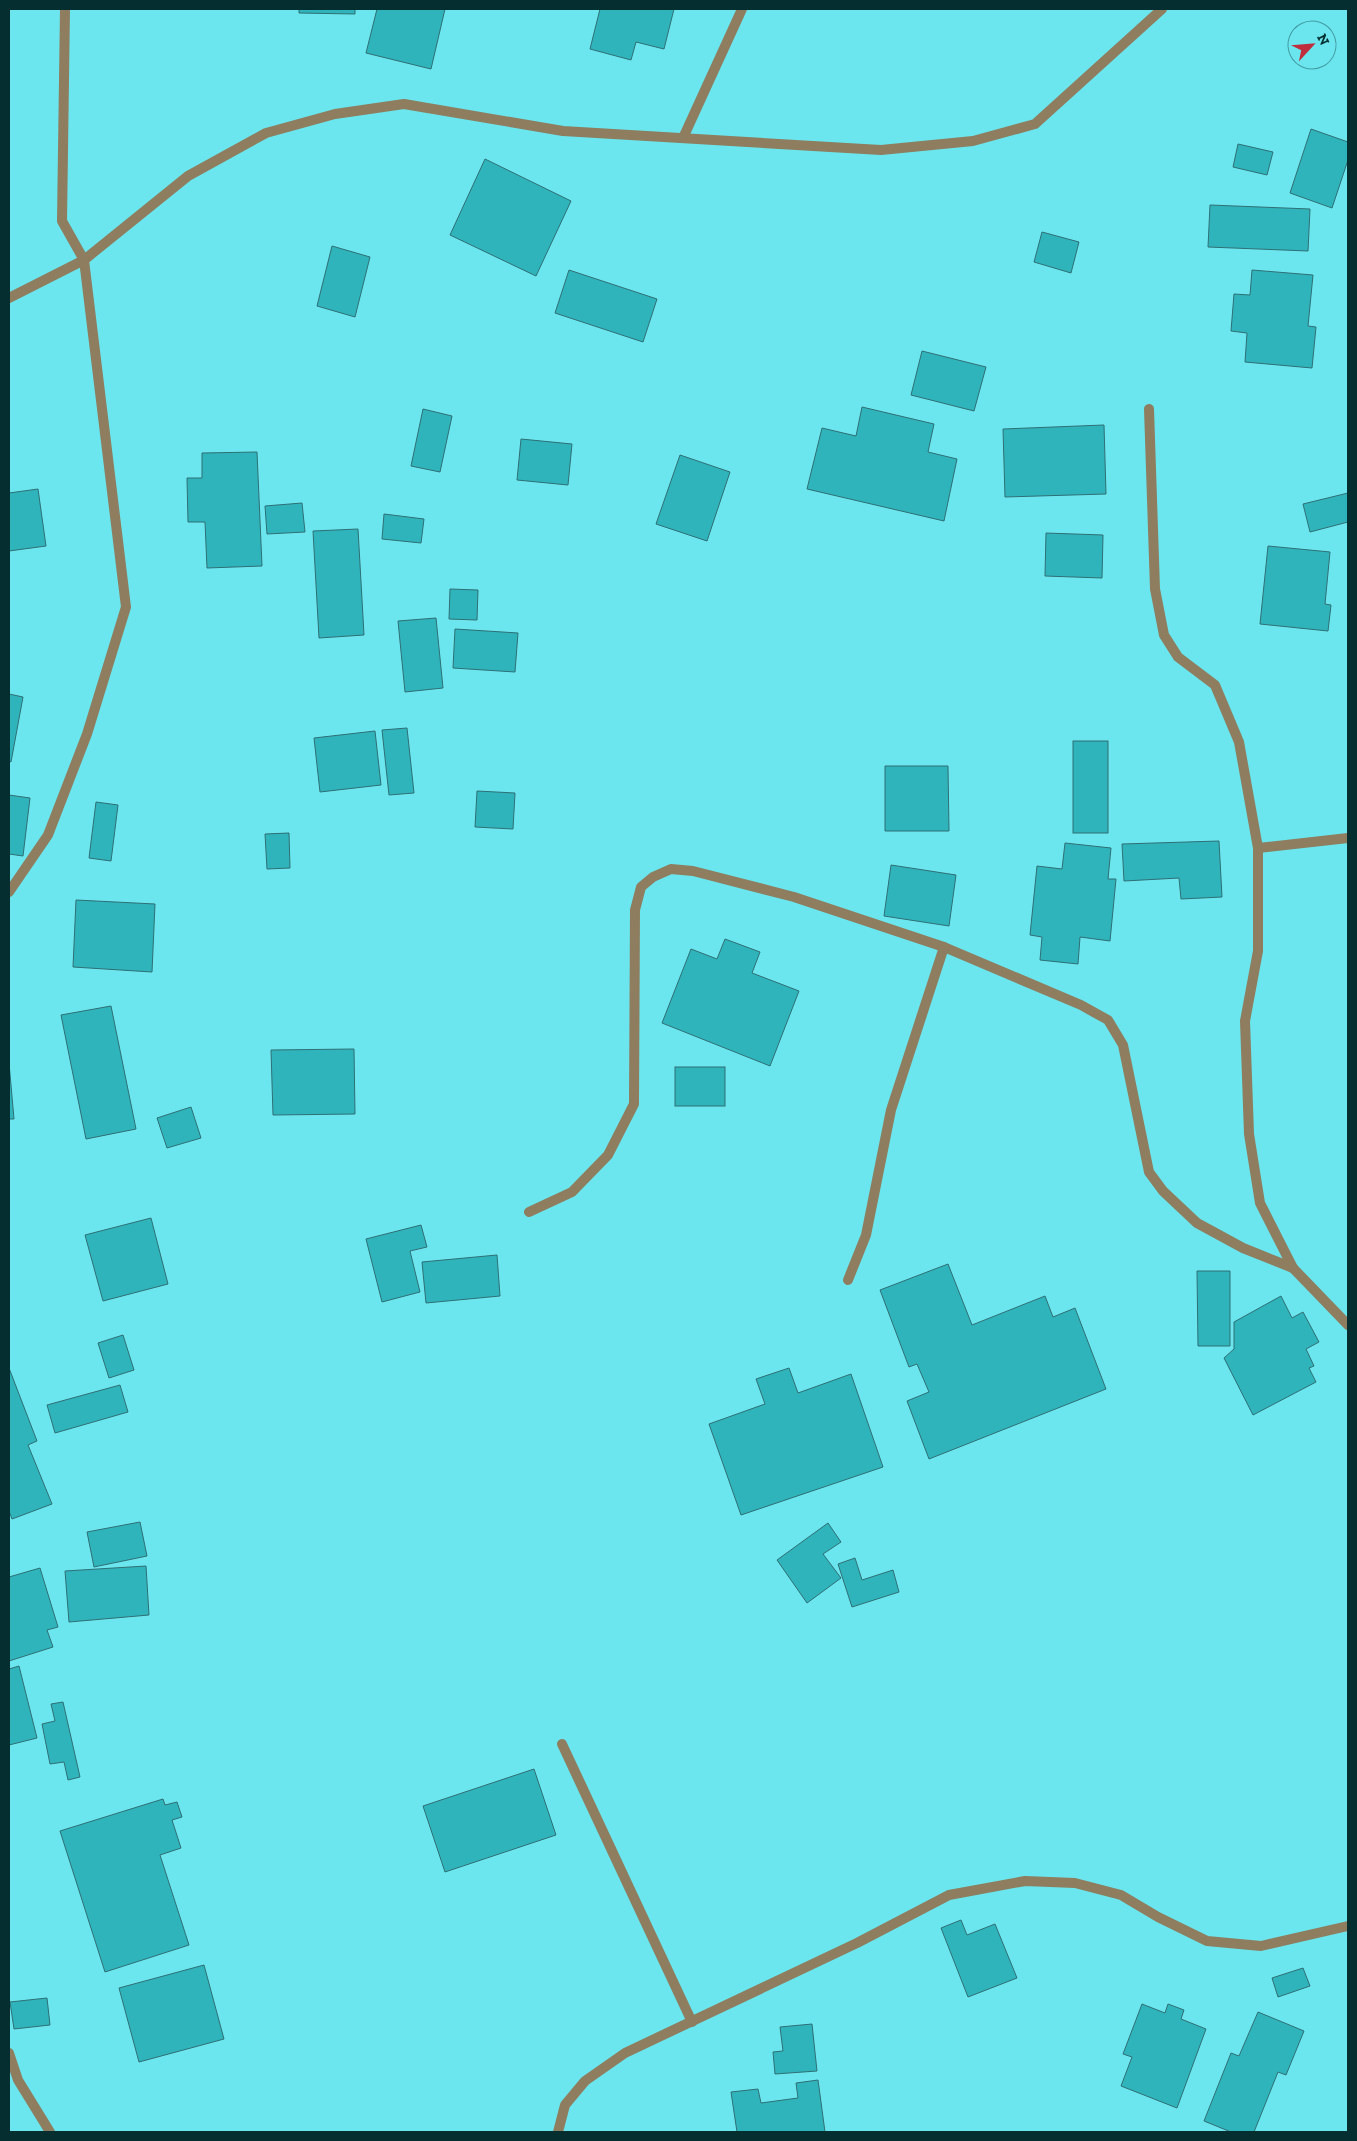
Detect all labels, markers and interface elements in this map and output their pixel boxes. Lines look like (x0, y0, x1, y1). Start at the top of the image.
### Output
north arrow (1287, 20, 1337, 70)
text: N (1313, 31, 1333, 48)

